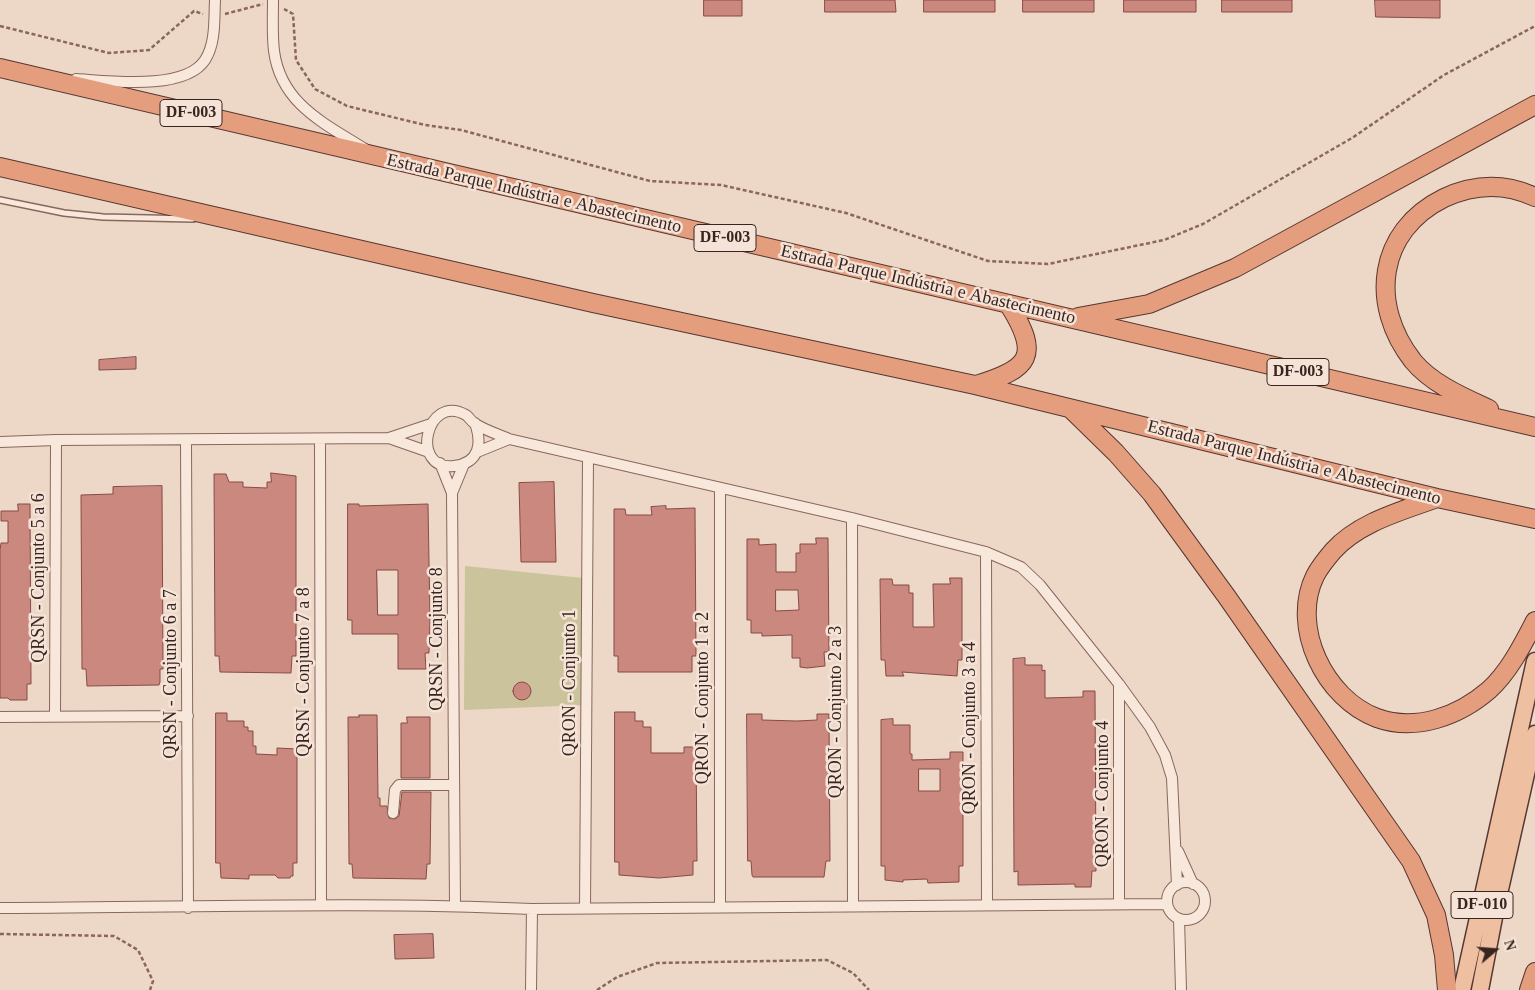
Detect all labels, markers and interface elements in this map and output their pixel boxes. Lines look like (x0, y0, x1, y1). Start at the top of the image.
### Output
road number: DF-003 (160, 100, 222, 126)
street label: Estrada Parque Indústria e Abastecimento (384, 150, 684, 238)
road number: DF-003 (694, 224, 756, 252)
street label: Estrada Parque Indústria e Abastecimento (778, 241, 1078, 329)
road number: DF-003 (1267, 358, 1329, 386)
street label: Estrada Parque Indústria e Abastecimento (1145, 416, 1443, 510)
street label: QRSN - Conjunto 5 a 6 (28, 493, 50, 663)
street label: QRSN - Conjunto 8 (426, 567, 448, 711)
street label: QRSN - Conjunto 7 a 8 (293, 587, 315, 757)
street label: QRSN - Conjunto 6 a 7 (160, 589, 182, 759)
street label: QRON - Conjunto 1 (559, 610, 581, 756)
street label: QRON - Conjunto 1 a 2 (692, 612, 714, 784)
street label: QRON - Conjunto 2 a 3 (825, 626, 847, 798)
street label: QRON - Conjunto 3 a 4 (959, 642, 981, 814)
street label: QRON - Conjunto 4 (1092, 721, 1114, 867)
road number: DF-010 (1451, 892, 1513, 918)
north arrow (1470, 925, 1520, 975)
text: N (1501, 938, 1518, 952)

